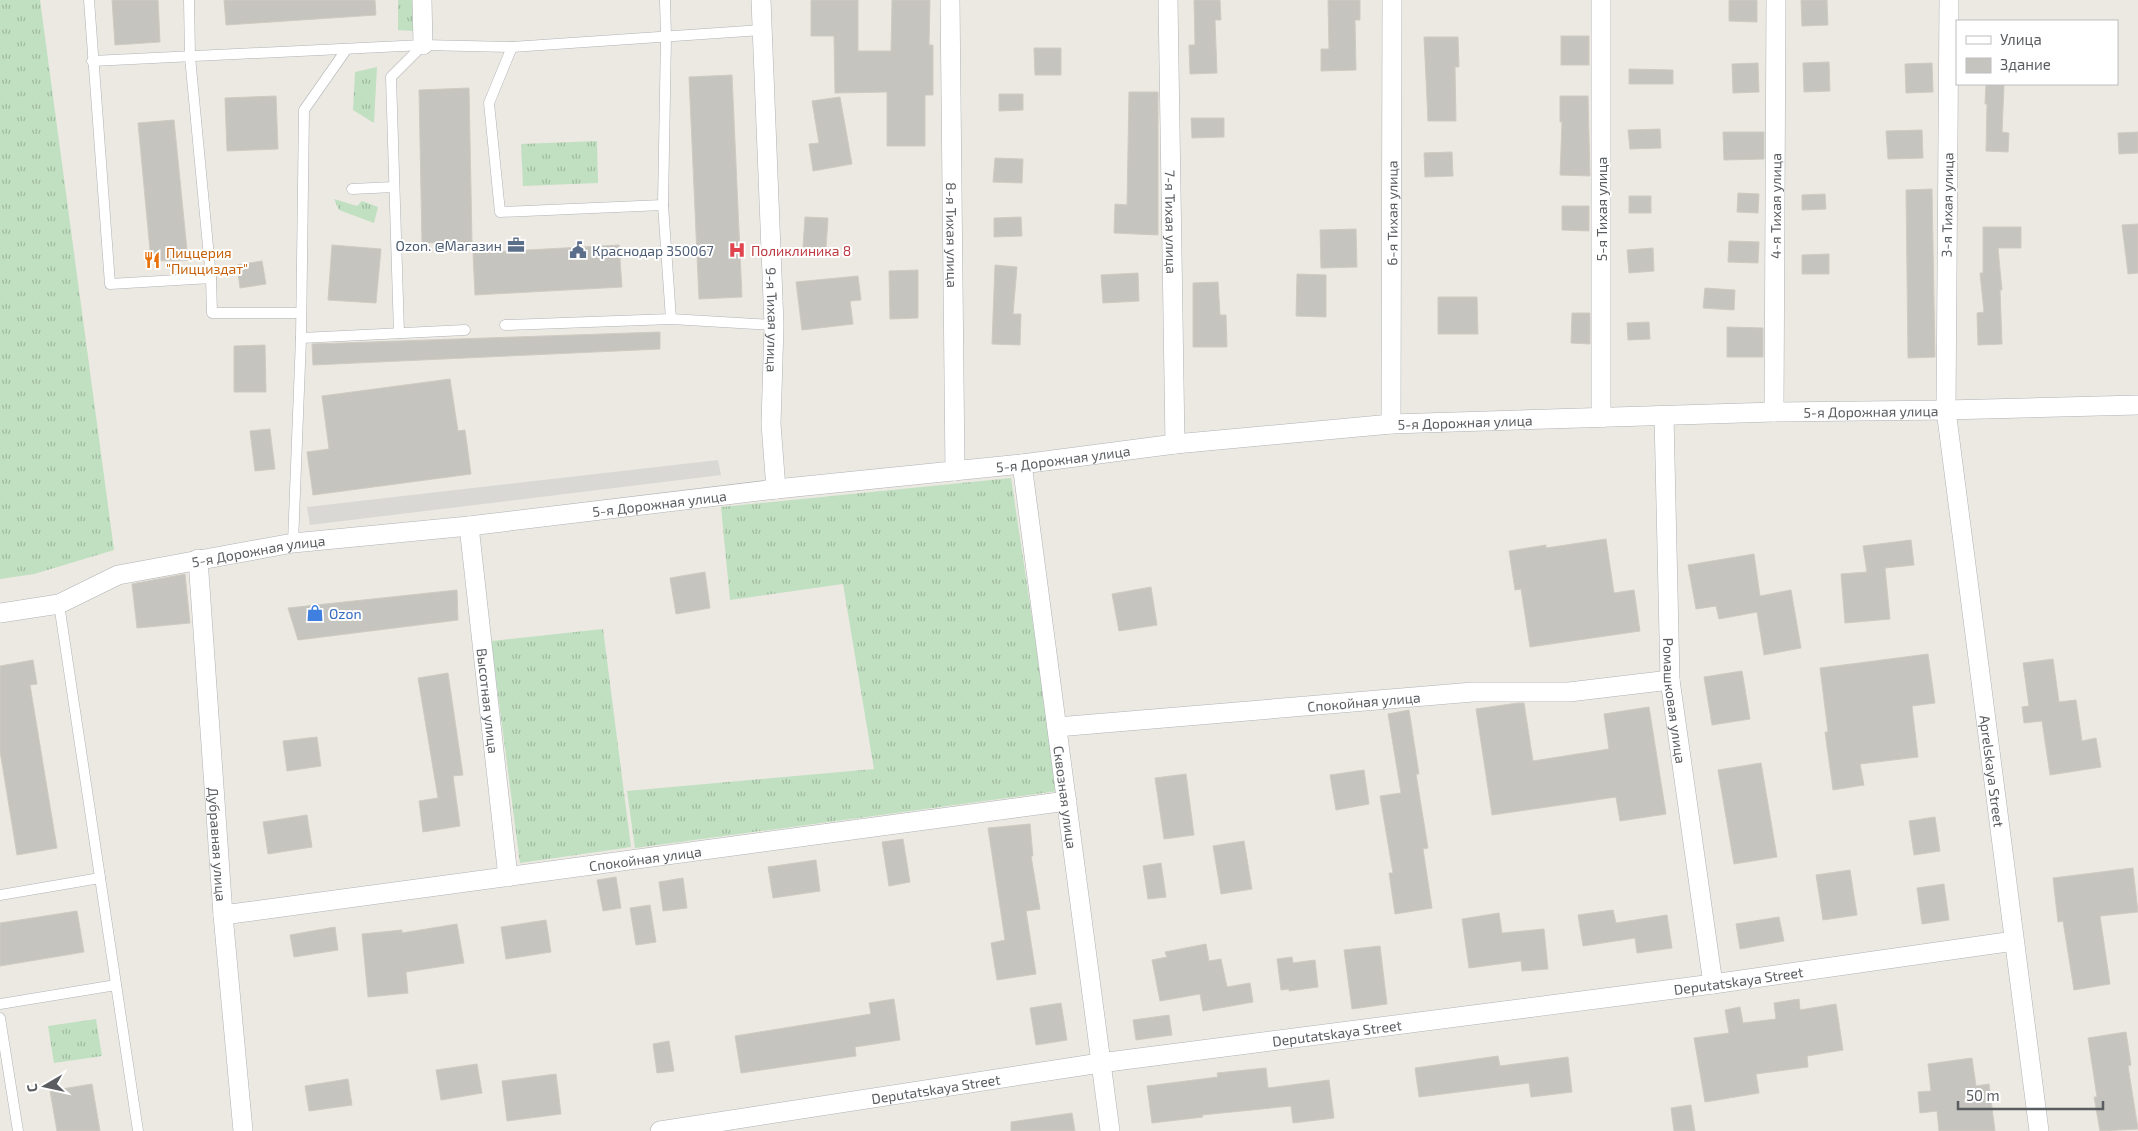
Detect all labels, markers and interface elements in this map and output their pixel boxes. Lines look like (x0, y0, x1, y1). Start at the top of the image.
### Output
legend (1956, 20, 2118, 85)
text: Улица (2000, 30, 2042, 48)
text: Здание (2000, 55, 2051, 73)
street label: 3-я Тихая улица (1938, 152, 1956, 258)
street label: 4-я Тихая улица (1766, 153, 1784, 259)
street label: 5-я Тихая улица (1593, 157, 1610, 261)
street label: 6-я Тихая улица (1383, 160, 1400, 266)
street label: 7-я Тихая улица (1162, 170, 1181, 274)
street label: 8-я Тихая улица (943, 182, 962, 288)
office icon: Ozon. @Магазин (506, 235, 526, 255)
place label: Ozon. @Магазин (396, 237, 502, 254)
public building icon: Краснодар 350067 (568, 240, 588, 260)
hospital icon: Поликлиника 8 (727, 240, 747, 260)
place label: Краснодар 350067 (592, 242, 714, 259)
place label: Поликлиника 8 (751, 242, 851, 259)
place label: Пиццерия "Пицциздат" (166, 244, 248, 277)
restaurant icon: Пиццерия "Пицциздат" (142, 250, 162, 270)
street label: 9-я Тихая улица (763, 267, 783, 373)
street label: 5-я Дорожная улица (1803, 402, 1939, 420)
street label: 5-я Дорожная улица (1397, 411, 1533, 432)
street label: 5-я Дорожная улица (995, 441, 1131, 475)
street label: 5-я Дорожная улица (591, 487, 728, 520)
street label: 5-я Дорожная улица (190, 531, 326, 570)
shop icon: Ozon (305, 603, 325, 623)
place label: Ozon (329, 605, 362, 622)
street label: Ромашковая улица (1661, 637, 1690, 765)
street label: Высотная улица (474, 647, 503, 755)
street label: Спокойная улица (1307, 688, 1421, 714)
street label: Aprelskaya Street (1977, 714, 2008, 828)
street label: Сквозная улица (1051, 745, 1081, 850)
street label: Дубравная улица (206, 787, 231, 902)
street label: Спокойная улица (588, 842, 703, 874)
street label: Deputatskaya Street (1673, 963, 1804, 997)
street label: Deputatskaya Street (1271, 1016, 1403, 1049)
north arrow (20, 1061, 70, 1111)
street label: Deputatskaya Street (870, 1070, 1001, 1107)
scale bar (1958, 1078, 2103, 1110)
text: С (23, 1083, 41, 1094)
text: 50 m (1966, 1086, 2000, 1104)

